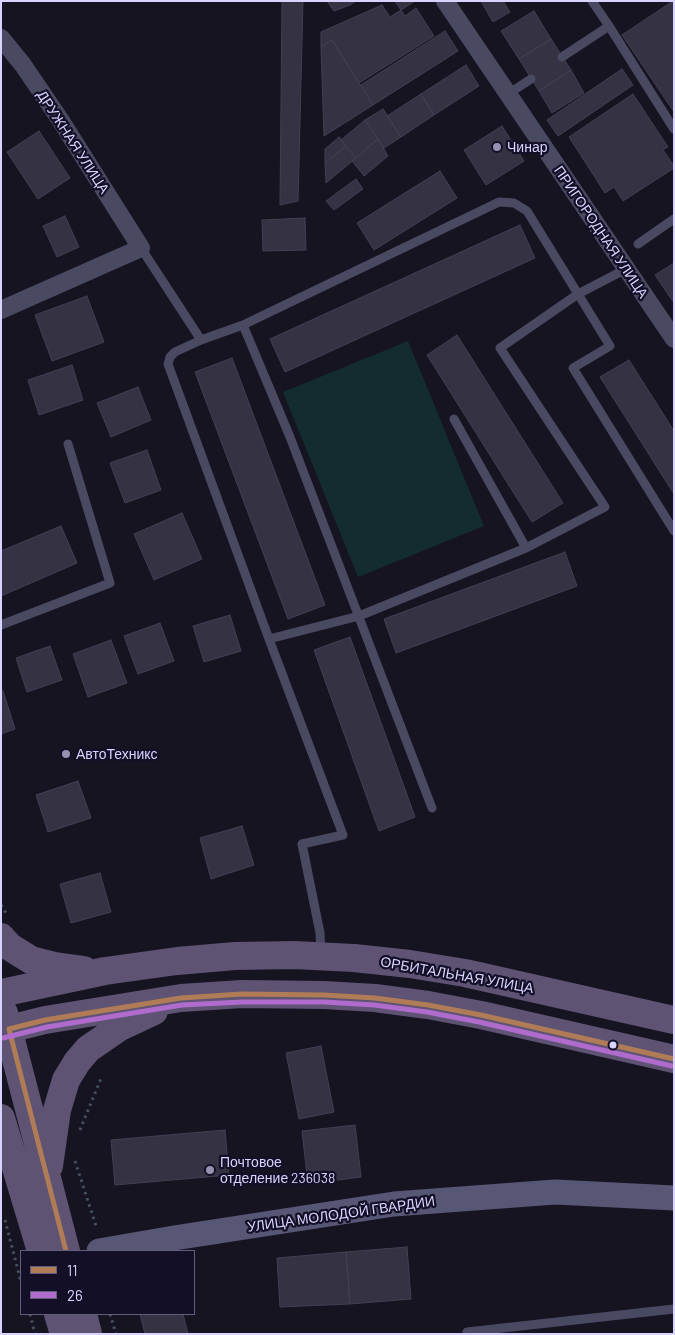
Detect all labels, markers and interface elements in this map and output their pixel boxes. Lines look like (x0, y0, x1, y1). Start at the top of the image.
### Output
street label: ДРУЖНАЯ УЛИЦА (33, 87, 113, 197)
place label: Чинар (507, 139, 547, 155)
marker: Чинар (491, 141, 503, 153)
street label: ПРИГОРОДНАЯ УЛИЦА (550, 163, 652, 301)
place label: АвтоТехникс (76, 746, 158, 762)
marker: АвтоТехникс (60, 748, 72, 760)
street label: ОРБИТАЛЬНАЯ УЛИЦА (379, 953, 535, 997)
unlabelled marker (608, 1040, 618, 1050)
place label: Почтовое отделение 236038 (220, 1154, 335, 1186)
marker: Почтовое отделение 236038 (204, 1164, 216, 1176)
street label: УЛИЦА МОЛОДОЙ ГВАРДИИ (246, 1193, 436, 1235)
legend (20, 1250, 195, 1315)
text: 11 (67, 1261, 78, 1279)
text: 26 (67, 1286, 83, 1304)

